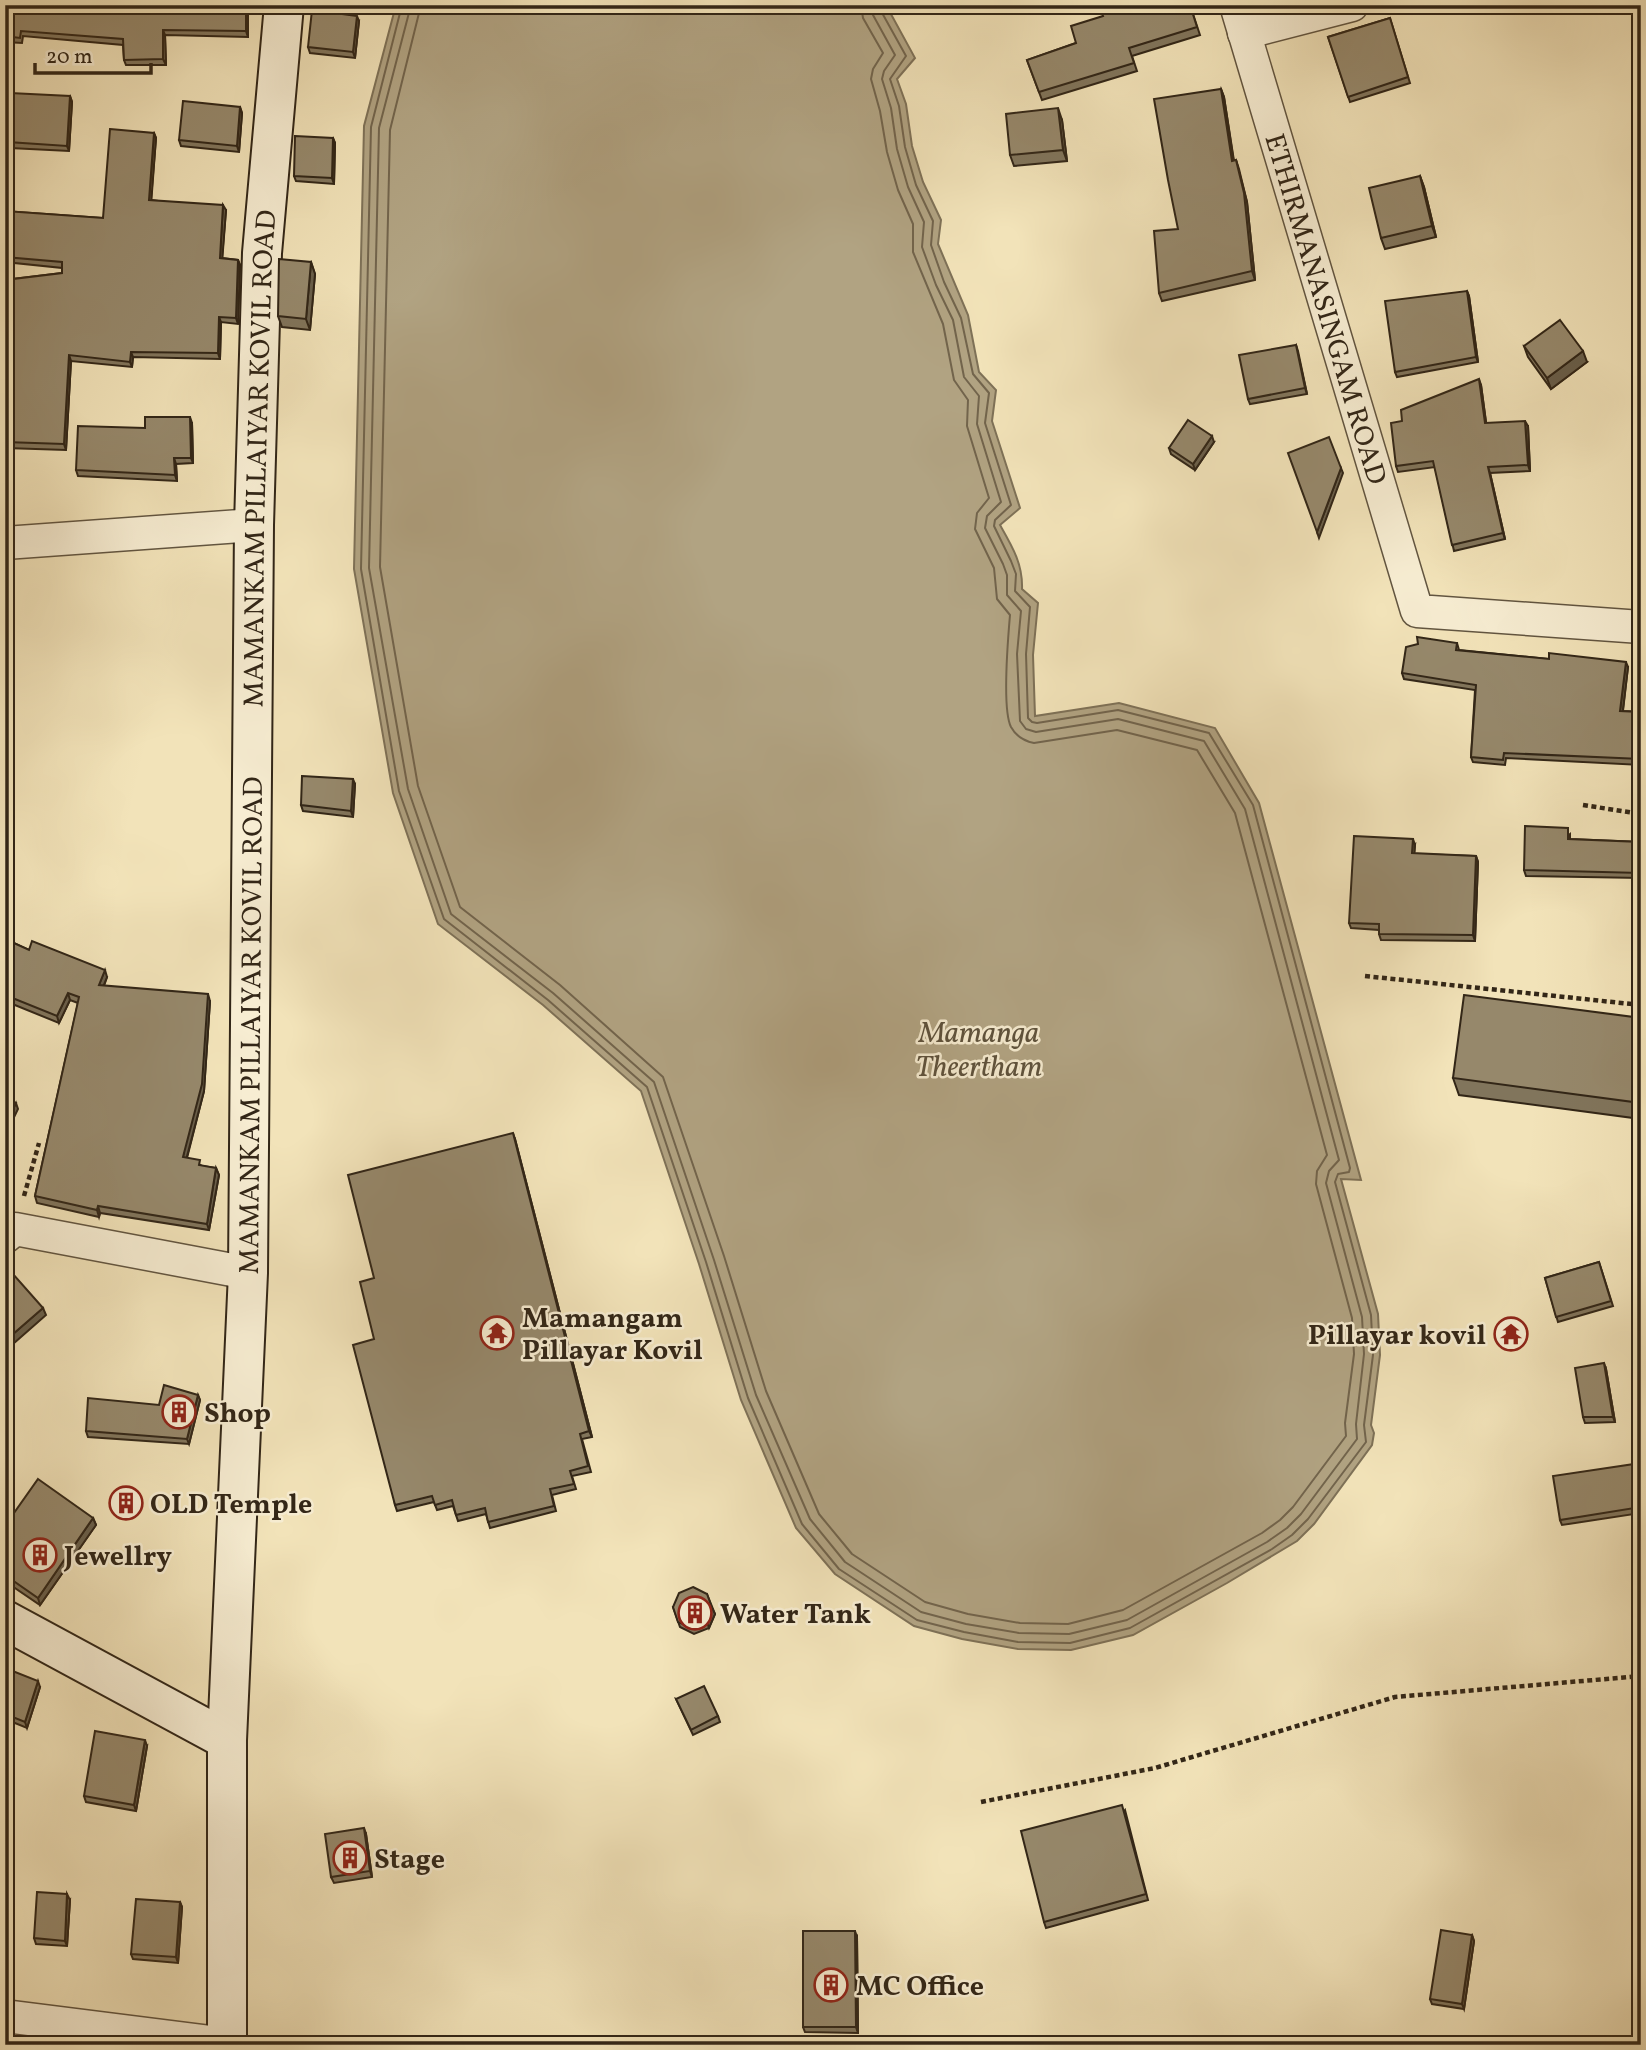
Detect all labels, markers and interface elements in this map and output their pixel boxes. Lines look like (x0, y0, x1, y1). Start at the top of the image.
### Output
scale bar (35, 32, 150, 76)
text: 20 m (46, 43, 92, 72)
street label: ETHIRMANASINGAM ROAD (1254, 129, 1395, 490)
street label: MAMANKAM PILLAIYAR KOVIL ROAD (236, 208, 288, 708)
street label: MAMANKAM PILLAIYAR KOVIL ROAD (231, 776, 274, 1275)
water label: Mamanga Theertham (916, 1013, 1042, 1089)
place label: Mamangam Pillayar Kovil (522, 1300, 703, 1371)
temple icon: Mamangam Pillayar Kovil (478, 1314, 516, 1352)
temple icon: Pillayar kovil (1492, 1315, 1530, 1353)
place label: Pillayar kovil (1308, 1317, 1486, 1356)
building icon: Shop (160, 1393, 198, 1431)
place label: Shop (204, 1395, 271, 1434)
building icon: OLD Temple (107, 1484, 145, 1522)
place label: OLD Temple (150, 1486, 312, 1525)
building icon: Jewellry (21, 1536, 59, 1574)
place label: Jewellry (63, 1538, 172, 1577)
building icon: Water Tank (676, 1594, 714, 1632)
place label: Water Tank (720, 1596, 871, 1635)
building icon: Stage (331, 1839, 369, 1877)
place label: Stage (374, 1841, 445, 1880)
building icon: MC Office (812, 1966, 850, 2004)
place label: MC Office (856, 1968, 984, 2007)

